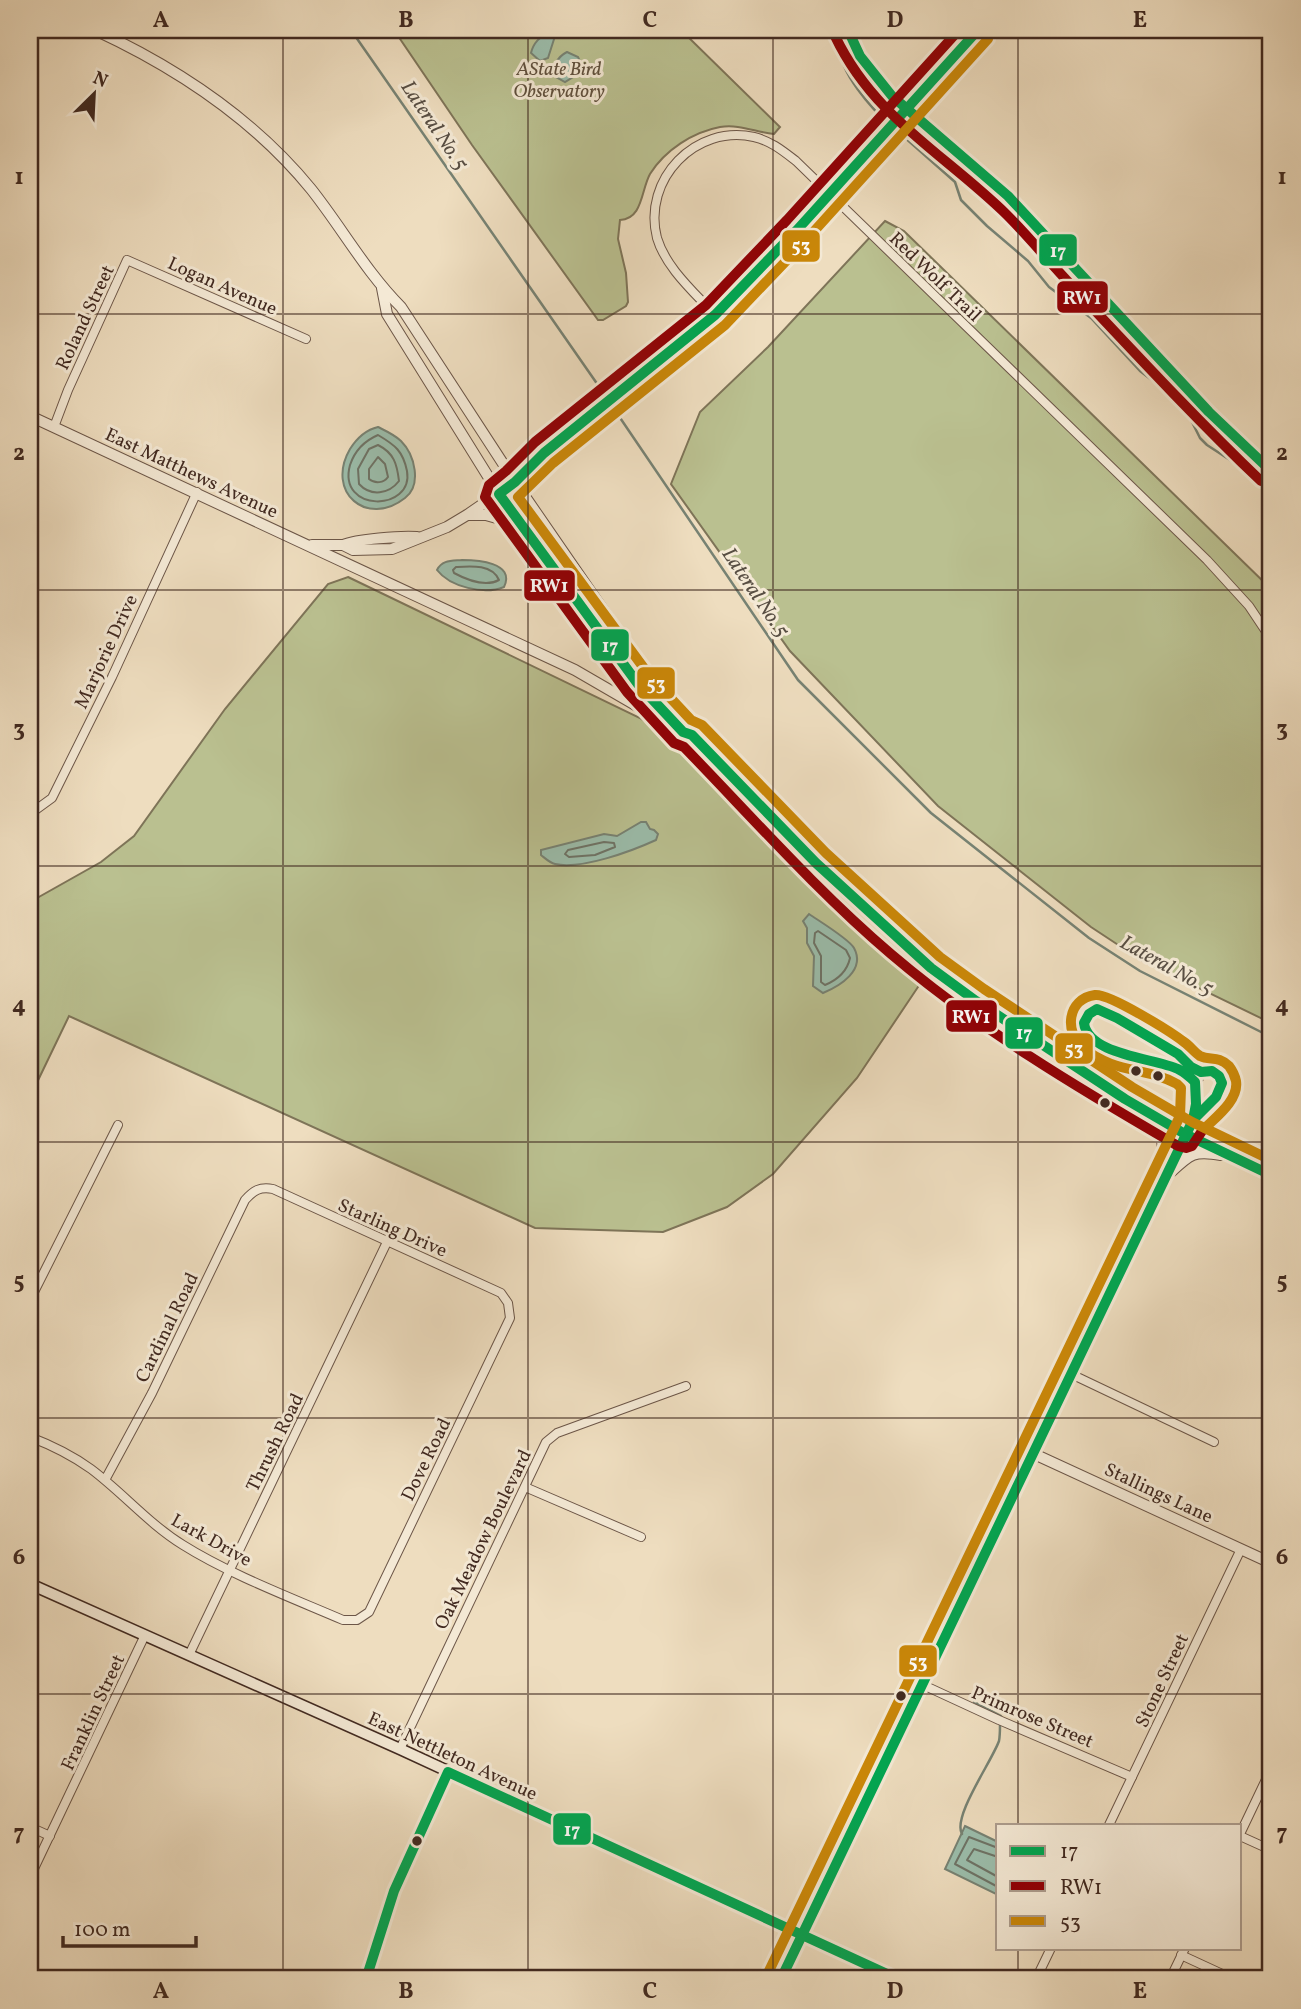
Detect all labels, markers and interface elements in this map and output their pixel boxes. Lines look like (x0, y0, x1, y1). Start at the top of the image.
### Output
text: A (153, 5, 169, 37)
text: B (398, 5, 414, 37)
text: C (643, 5, 657, 37)
text: D (887, 5, 904, 37)
text: E (1133, 5, 1147, 37)
park label: AState Bird Observatory (513, 57, 605, 105)
north arrow (60, 60, 130, 130)
text: N (89, 66, 112, 95)
water label: Lateral No. 5 (393, 75, 475, 177)
text: 1 (14, 162, 24, 194)
text: 1 (1277, 162, 1287, 194)
street label: Red Wolf Trail (883, 227, 987, 329)
line badge: 53 (781, 229, 821, 263)
line badge: 17 (1038, 233, 1078, 267)
text: 53 (792, 234, 810, 260)
text: 17 (1050, 239, 1066, 265)
street label: Logan Avenue (163, 251, 281, 323)
street label: Roland Street (50, 261, 122, 375)
line badge: RW1 (1056, 280, 1109, 314)
text: RW1 (1063, 286, 1101, 312)
street label: East Matthews Avenue (100, 422, 282, 525)
text: 2 (13, 438, 25, 470)
text: 2 (1276, 438, 1288, 470)
water label: Lateral No. 5 (714, 542, 796, 644)
line badge: RW1 (523, 569, 576, 602)
text: RW1 (530, 574, 568, 600)
street label: Marjorie Drive (69, 590, 145, 713)
line badge: 17 (590, 628, 630, 662)
text: 17 (602, 634, 618, 660)
line badge: 53 (636, 666, 676, 700)
text: 53 (647, 672, 665, 698)
text: 3 (13, 714, 25, 746)
text: 3 (1276, 714, 1288, 746)
water label: Lateral No. 5 (1114, 929, 1218, 1004)
text: 4 (12, 990, 26, 1022)
text: 4 (1275, 990, 1289, 1022)
line badge: RW1 (945, 999, 998, 1033)
text: RW1 (952, 1005, 990, 1031)
line badge: 17 (1004, 1016, 1044, 1050)
text: 17 (1016, 1021, 1032, 1047)
line badge: 53 (1054, 1032, 1094, 1065)
text: 53 (1065, 1037, 1083, 1063)
unlabelled marker (1129, 1064, 1143, 1078)
unlabelled marker (1151, 1069, 1165, 1083)
unlabelled marker (1098, 1096, 1112, 1110)
street label: Starling Drive (333, 1193, 451, 1265)
text: 5 (13, 1266, 25, 1298)
text: 5 (1276, 1266, 1288, 1298)
street label: Cardinal Road (130, 1268, 206, 1387)
street label: Thrush Road (241, 1389, 311, 1497)
street label: Dove Road (396, 1414, 458, 1506)
street label: Oak Meadow Boulevard (429, 1446, 539, 1634)
street label: Stallings Lane (1100, 1457, 1217, 1530)
street label: Lark Drive (166, 1508, 256, 1574)
text: 6 (13, 1542, 25, 1574)
text: 6 (1276, 1542, 1288, 1574)
street label: Stone Street (1130, 1629, 1196, 1732)
line badge: 53 (898, 1644, 938, 1678)
street label: Franklin Street (55, 1650, 132, 1775)
text: 53 (909, 1650, 927, 1676)
street label: Primrose Street (967, 1680, 1098, 1755)
unlabelled marker (894, 1689, 908, 1703)
street label: East Nettleton Avenue (363, 1706, 541, 1808)
line badge: 17 (552, 1812, 592, 1846)
text: 7 (14, 1818, 25, 1850)
text: 17 (564, 1818, 580, 1844)
text: 7 (1277, 1818, 1288, 1850)
legend (996, 1824, 1242, 1950)
unlabelled marker (410, 1834, 424, 1848)
text: 17 (1060, 1838, 1078, 1867)
text: RW1 (1060, 1874, 1102, 1903)
scale bar (63, 1904, 196, 1948)
text: 53 (1060, 1908, 1081, 1937)
text: 100 m (74, 1916, 131, 1945)
text: A (153, 1976, 169, 2008)
text: B (398, 1976, 414, 2008)
text: C (643, 1976, 657, 2008)
text: D (887, 1976, 904, 2008)
text: E (1133, 1976, 1147, 2008)

